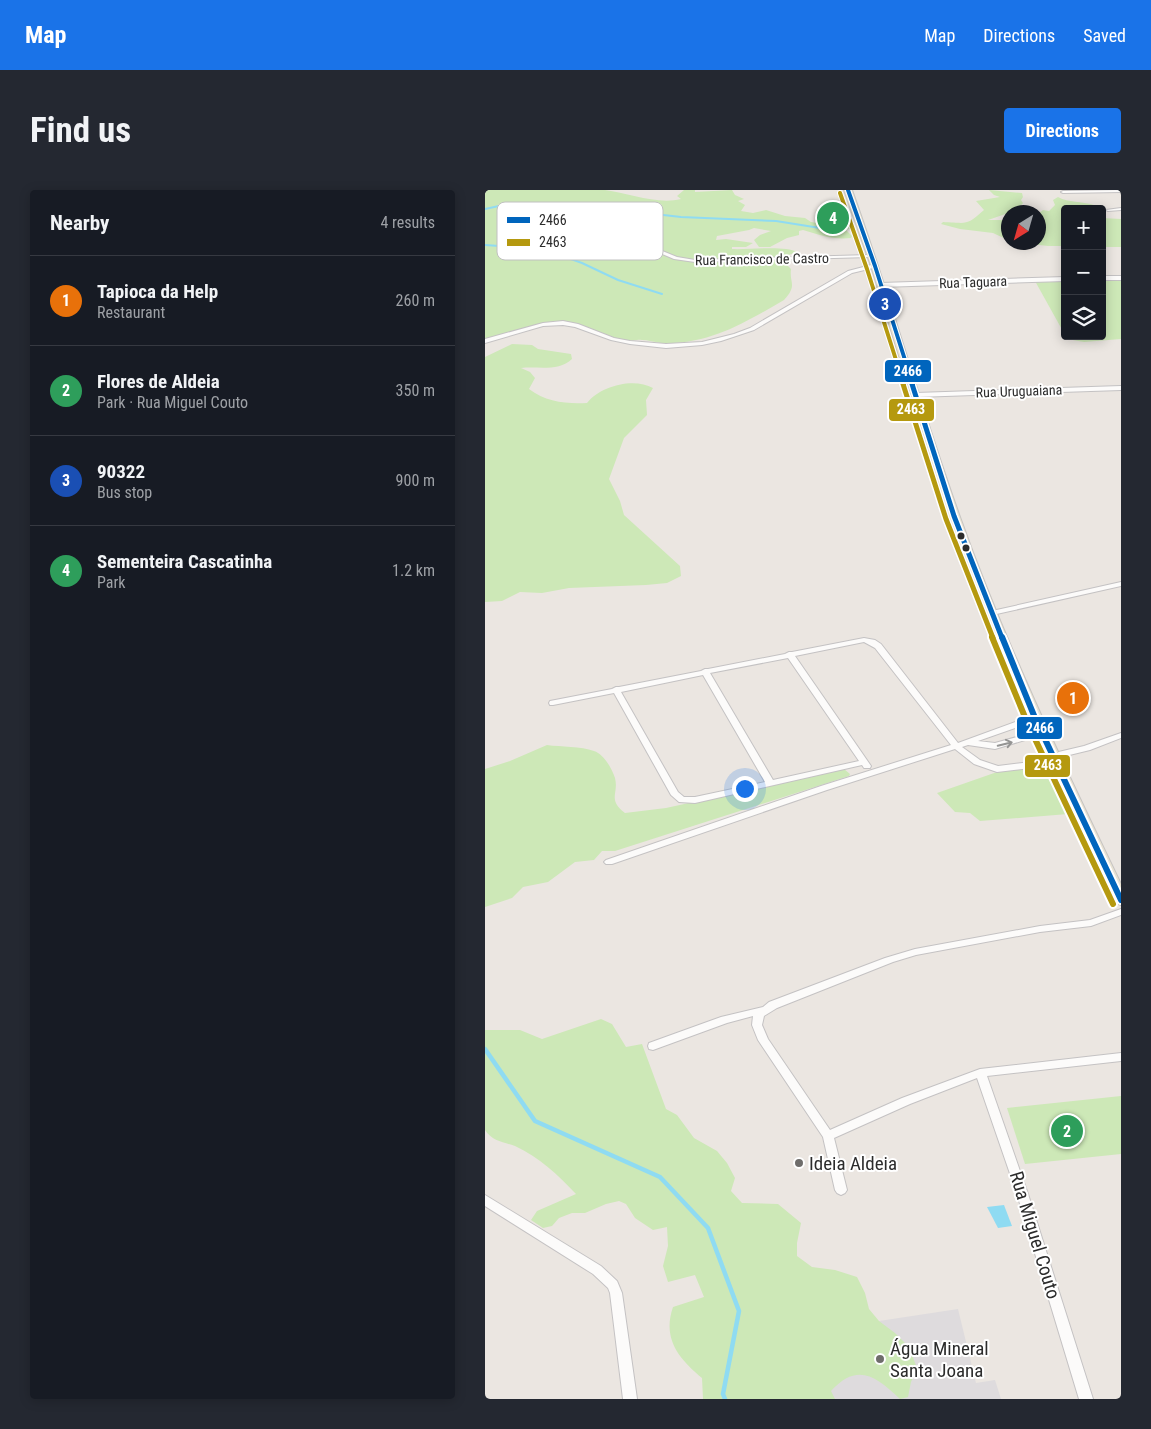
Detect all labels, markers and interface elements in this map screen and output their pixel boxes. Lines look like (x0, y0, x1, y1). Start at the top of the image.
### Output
text: Map (25, 21, 66, 49)
text: Map (924, 25, 955, 46)
text: Directions (983, 25, 1055, 46)
text: Saved (1083, 25, 1126, 46)
button: Directions (1004, 108, 1121, 153)
text: Find us (30, 110, 131, 151)
pin: 4 (817, 199, 849, 237)
legend (497, 202, 663, 260)
north arrow (1001, 205, 1046, 250)
map controls (1061, 205, 1106, 340)
button: + (1061, 205, 1106, 250)
text: Nearby (50, 211, 109, 235)
text: 2466 (539, 212, 567, 228)
text: 4 results (380, 213, 435, 232)
text: 2463 (539, 234, 567, 250)
street label: Rua Francisco de Castro (695, 250, 829, 268)
button: − (1061, 250, 1106, 295)
street label: Rua Taguara (939, 273, 1007, 291)
text: Tapioca da Help (97, 280, 218, 303)
pin: 3 (869, 285, 901, 323)
text: 1 (62, 291, 70, 310)
text: 260 m (396, 291, 435, 310)
button: layers (1061, 295, 1106, 340)
text: Restaurant (97, 303, 165, 322)
line badge: 2466 (884, 359, 932, 383)
text: 2466 (894, 363, 922, 379)
text: Flores de Aldeia (97, 370, 220, 393)
text: 2 (62, 381, 70, 400)
text: 350 m (396, 381, 435, 400)
street label: Rua Uruguaiana (975, 381, 1063, 401)
text: Park · Rua Miguel Couto (97, 393, 248, 412)
line badge: 2463 (888, 398, 935, 422)
text: 2463 (897, 401, 925, 417)
text: 90322 (97, 460, 145, 483)
text: 3 (62, 471, 70, 490)
text: 900 m (396, 471, 435, 490)
text: Bus stop (97, 483, 152, 502)
unlabelled marker (956, 531, 966, 541)
unlabelled marker (961, 543, 971, 553)
text: Sementeira Cascatinha (97, 550, 272, 573)
text: 4 (62, 561, 70, 580)
text: 1.2 km (392, 561, 435, 580)
text: Park (97, 573, 126, 592)
pin: 1 (1057, 679, 1089, 717)
line badge: 2466 (1016, 716, 1063, 740)
text: 2466 (1026, 720, 1054, 736)
one-way arrow (997, 739, 1013, 748)
line badge: 2463 (1024, 754, 1071, 778)
text: 2463 (1034, 757, 1062, 773)
your location (732, 776, 758, 802)
pin: 2 (1051, 1112, 1083, 1150)
place label: Ideia Aldeia (809, 1152, 897, 1175)
marker: Ideia Aldeia (793, 1157, 805, 1169)
street label: Rua Miguel Couto (1005, 1168, 1065, 1302)
place label: Água Mineral Santa Joana (890, 1337, 989, 1382)
marker: Água Mineral Santa Joana (874, 1353, 886, 1365)

